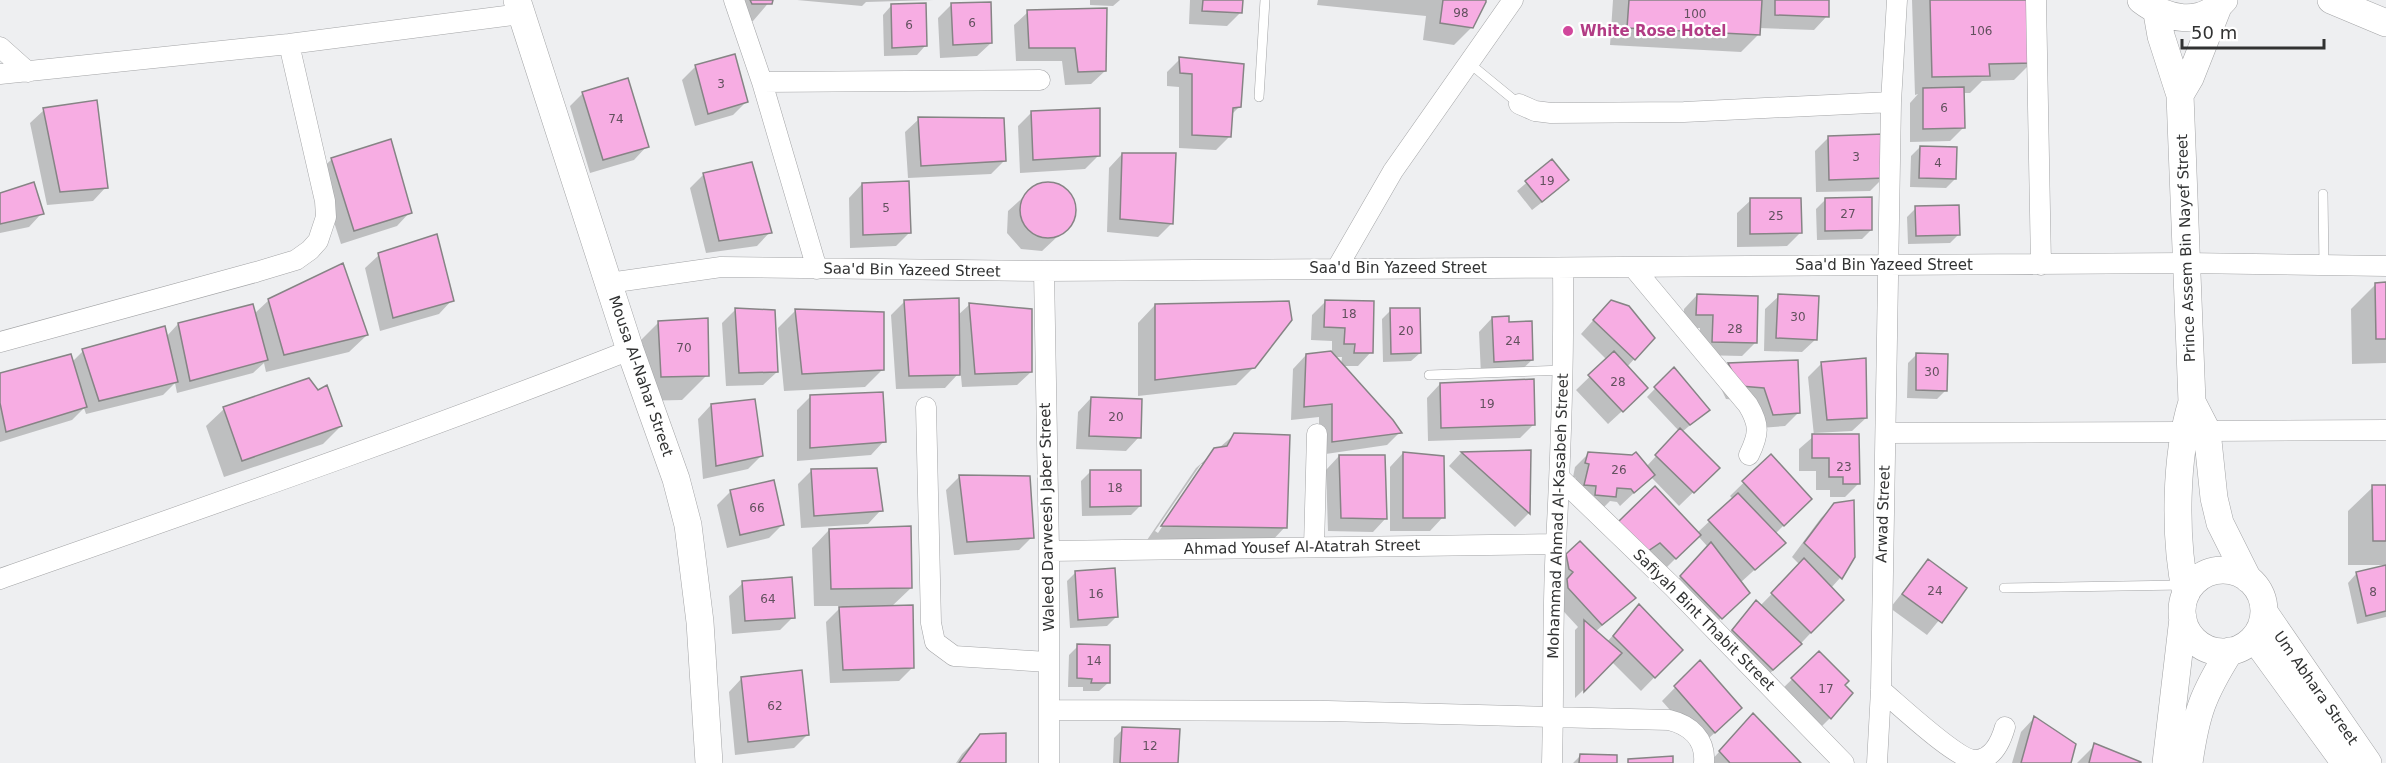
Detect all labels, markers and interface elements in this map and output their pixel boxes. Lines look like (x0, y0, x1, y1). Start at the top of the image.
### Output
house number: 98 (1453, 6, 1469, 20)
house number: 100 (1684, 7, 1706, 21)
scale bar (2182, 12, 2324, 50)
house number: 6 (968, 16, 976, 30)
house number: 6 (905, 18, 913, 32)
place label: White Rose Hotel (1580, 22, 1726, 40)
text: 50 m (2191, 22, 2237, 43)
marker: White Rose Hotel (1561, 24, 1575, 38)
house number: 106 (1970, 24, 1992, 38)
house number: 3 (717, 77, 725, 91)
house number: 6 (1940, 101, 1948, 115)
house number: 74 (608, 112, 624, 126)
street label: Prince Assem Bin Nayef Street (2173, 134, 2199, 362)
house number: 3 (1852, 150, 1860, 164)
house number: 4 (1934, 156, 1942, 170)
house number: 19 (1539, 174, 1555, 188)
house number: 5 (882, 201, 890, 215)
house number: 27 (1840, 207, 1856, 221)
house number: 25 (1768, 209, 1784, 223)
street label: Saa'd Bin Yazeed Street (1795, 256, 1973, 274)
street label: Saa'd Bin Yazeed Street (823, 259, 1001, 281)
street label: Saa'd Bin Yazeed Street (1309, 259, 1487, 277)
street label: Mousa Al-Nahar Street (605, 293, 677, 459)
house number: 18 (1341, 307, 1357, 321)
house number: 30 (1790, 310, 1806, 324)
house number: 28 (1727, 322, 1743, 336)
house number: 20 (1398, 324, 1414, 338)
house number: 24 (1505, 334, 1521, 348)
house number: 70 (676, 341, 692, 355)
house number: 30 (1924, 365, 1940, 379)
street label: Mohammad Ahmad Al-Kasabeh Street (1544, 373, 1572, 659)
house number: 28 (1610, 375, 1626, 389)
house number: 19 (1479, 397, 1495, 411)
street label: Waleed Darweesh Jaber Street (1036, 402, 1058, 631)
house number: 20 (1108, 410, 1124, 424)
house number: 23 (1836, 460, 1852, 474)
house number: 26 (1611, 463, 1627, 477)
street label: Arwad Street (1872, 465, 1894, 563)
house number: 18 (1107, 481, 1123, 495)
house number: 66 (749, 501, 765, 515)
street label: Ahmad Yousef Al-Atatrah Street (1184, 536, 1420, 558)
street label: Safiyah Bint Thabit Street (1629, 545, 1779, 695)
house number: 24 (1927, 584, 1943, 598)
house number: 8 (2369, 585, 2377, 599)
house number: 16 (1088, 587, 1104, 601)
house number: 64 (760, 592, 776, 606)
street label: Um Abhara Street (2270, 628, 2362, 748)
house number: 14 (1086, 654, 1102, 668)
house number: 17 (1818, 682, 1834, 696)
house number: 62 (767, 699, 783, 713)
house number: 12 (1142, 739, 1158, 753)

